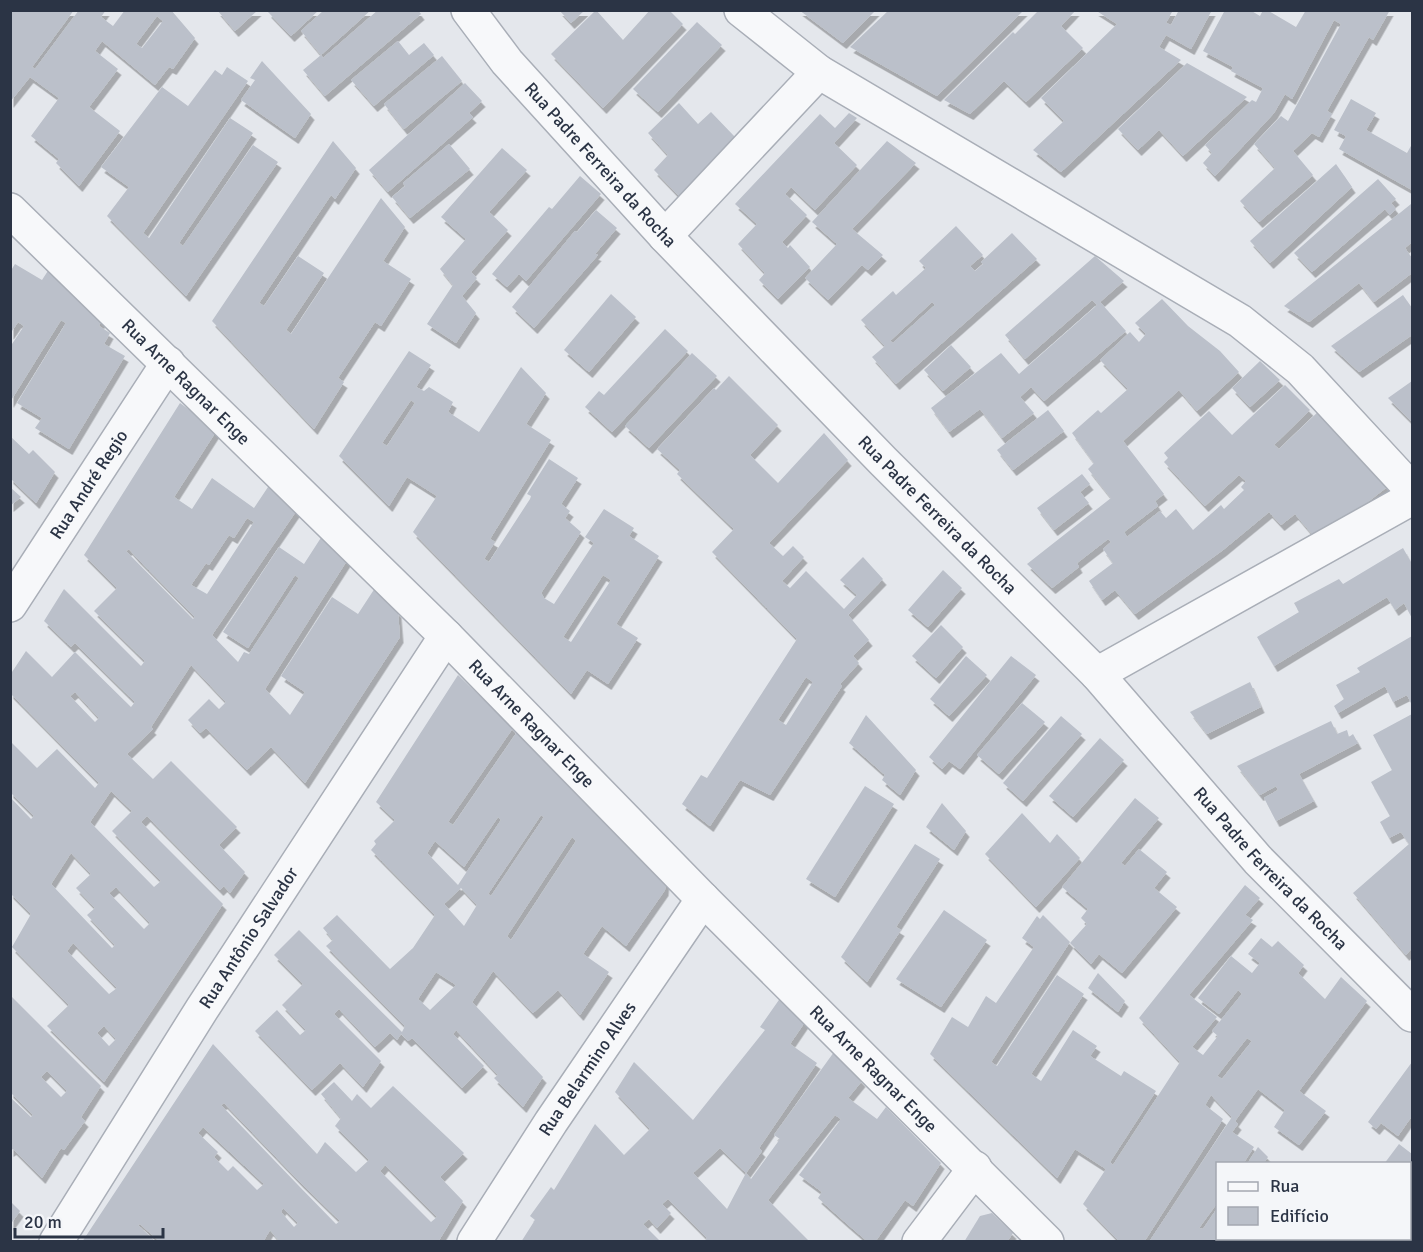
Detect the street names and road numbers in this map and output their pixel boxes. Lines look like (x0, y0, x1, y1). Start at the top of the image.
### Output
street label: Rua Padre Ferreira da Rocha (520, 78, 681, 252)
street label: Rua Arne Ragnar Enge (117, 314, 255, 450)
street label: Rua André Regio (45, 426, 132, 543)
street label: Rua Padre Ferreira da Rocha (853, 431, 1021, 599)
street label: Rua Arne Ragnar Enge (464, 655, 599, 792)
street label: Rua Padre Ferreira da Rocha (1189, 782, 1352, 955)
street label: Rua Antônio Salvador (194, 863, 303, 1013)
street label: Rua Belarmino Alves (534, 997, 641, 1140)
street label: Rua Arne Ragnar Enge (805, 1001, 942, 1137)

